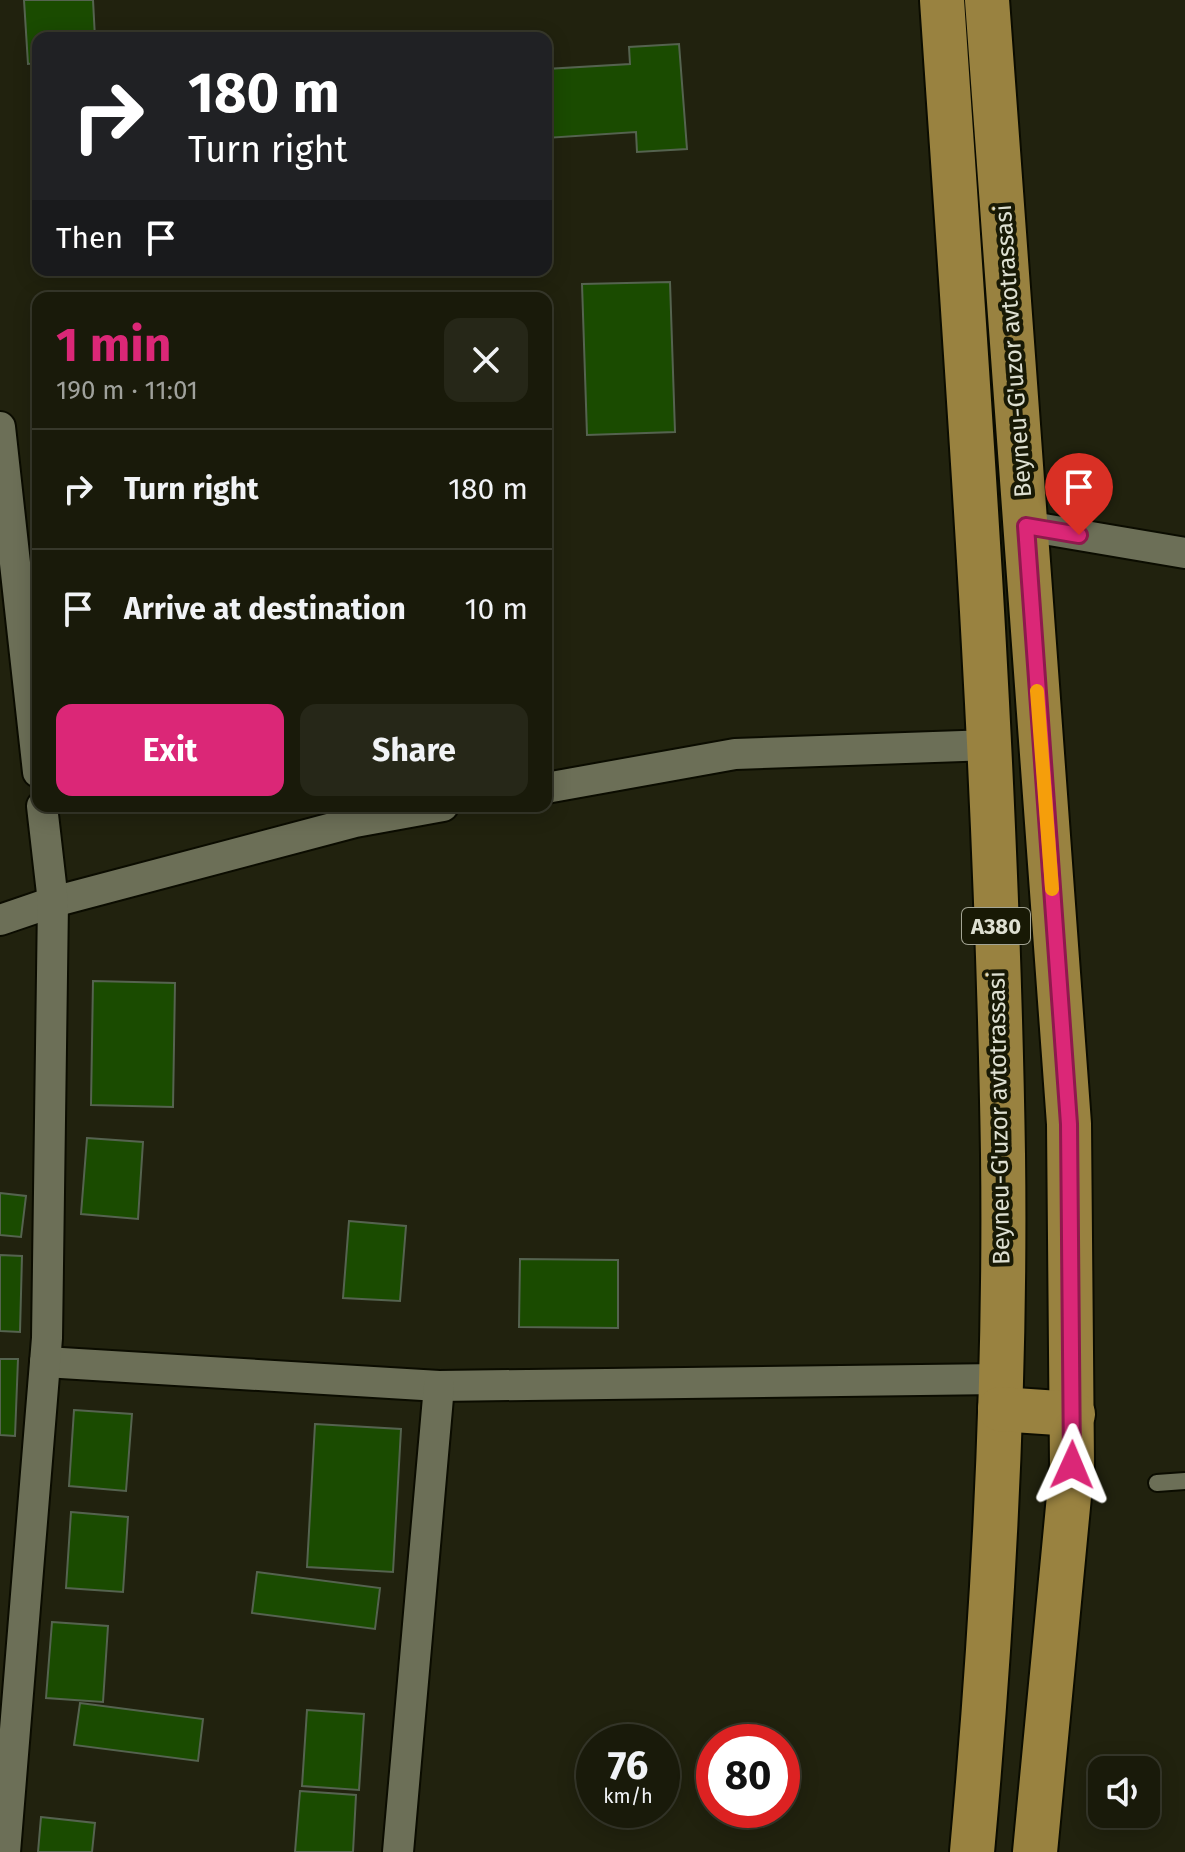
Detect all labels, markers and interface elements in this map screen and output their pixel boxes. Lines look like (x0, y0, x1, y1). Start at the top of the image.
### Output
text: 180 m (188, 60, 340, 127)
icon: right (56, 64, 160, 168)
text: Turn right (188, 128, 348, 172)
street label: Beyneu-G'uzor avtotrassasi (989, 204, 1037, 498)
icon: arrive (139, 216, 183, 260)
text: Then (56, 220, 123, 256)
text: 1 min (56, 316, 171, 374)
button: close (444, 318, 528, 402)
text: 190 m · 11:01 (56, 375, 198, 406)
pin (1045, 453, 1113, 535)
icon: arrive (1057, 465, 1101, 509)
icon: right (56, 467, 100, 511)
text: Turn right (124, 471, 259, 507)
text: 180 m (448, 471, 528, 507)
icon: arrive (56, 587, 100, 631)
text: Arrive at destination (124, 591, 406, 627)
text: 10 m (465, 591, 528, 627)
button: Exit (56, 704, 284, 796)
button: Share (300, 704, 528, 796)
road number: A380 (962, 908, 1030, 944)
street label: Beyneu-G'uzor avtotrassasi (982, 971, 1016, 1265)
position arrow (1030, 1423, 1114, 1507)
speed limit sign: 80 (696, 1724, 800, 1828)
text: 76 (608, 1742, 648, 1790)
map controls (1088, 1756, 1160, 1828)
button: sound (1088, 1756, 1160, 1828)
text: km/h (603, 1784, 653, 1808)

